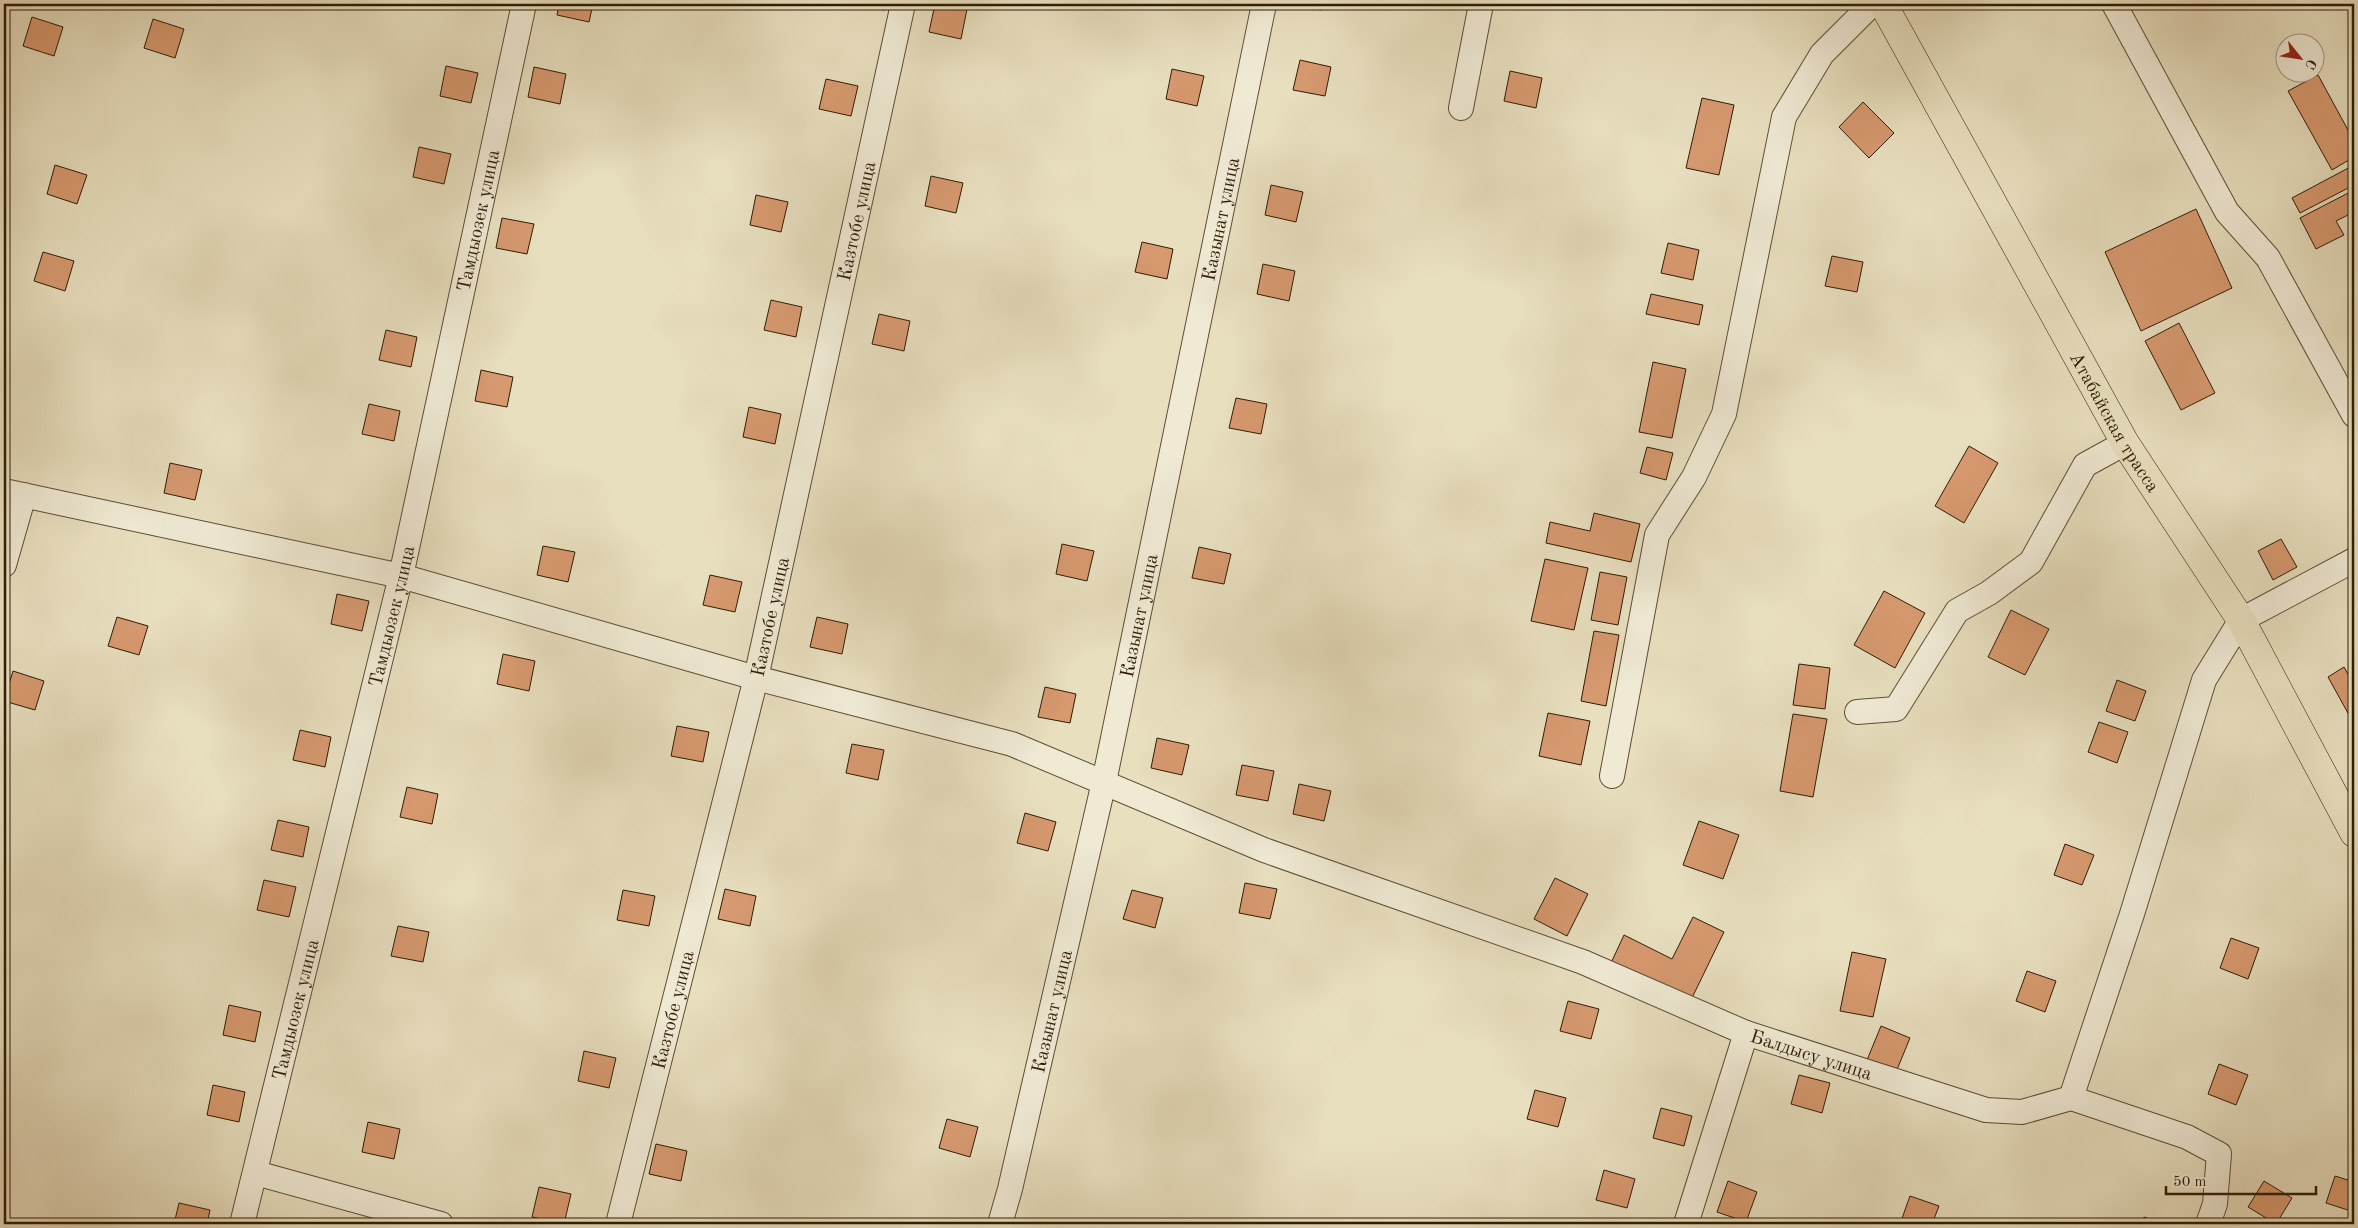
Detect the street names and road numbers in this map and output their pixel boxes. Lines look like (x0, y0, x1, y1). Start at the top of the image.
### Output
street label: Тамдыозек улица (455, 148, 505, 294)
street label: Казынат улица (1200, 155, 1244, 283)
street label: Казтобе улица (836, 159, 881, 283)
street label: Атабайская трасса (2065, 350, 2162, 497)
street label: Тамдыозек улица (367, 543, 419, 689)
street label: Казынат улица (1119, 552, 1163, 680)
street label: Казтобе улица (750, 555, 794, 679)
street label: Тамдыозек улица (271, 937, 324, 1083)
street label: Казтобе улица (650, 948, 699, 1072)
street label: Казынат улица (1030, 948, 1077, 1075)
street label: Балдысу улица (1748, 1028, 1875, 1085)

